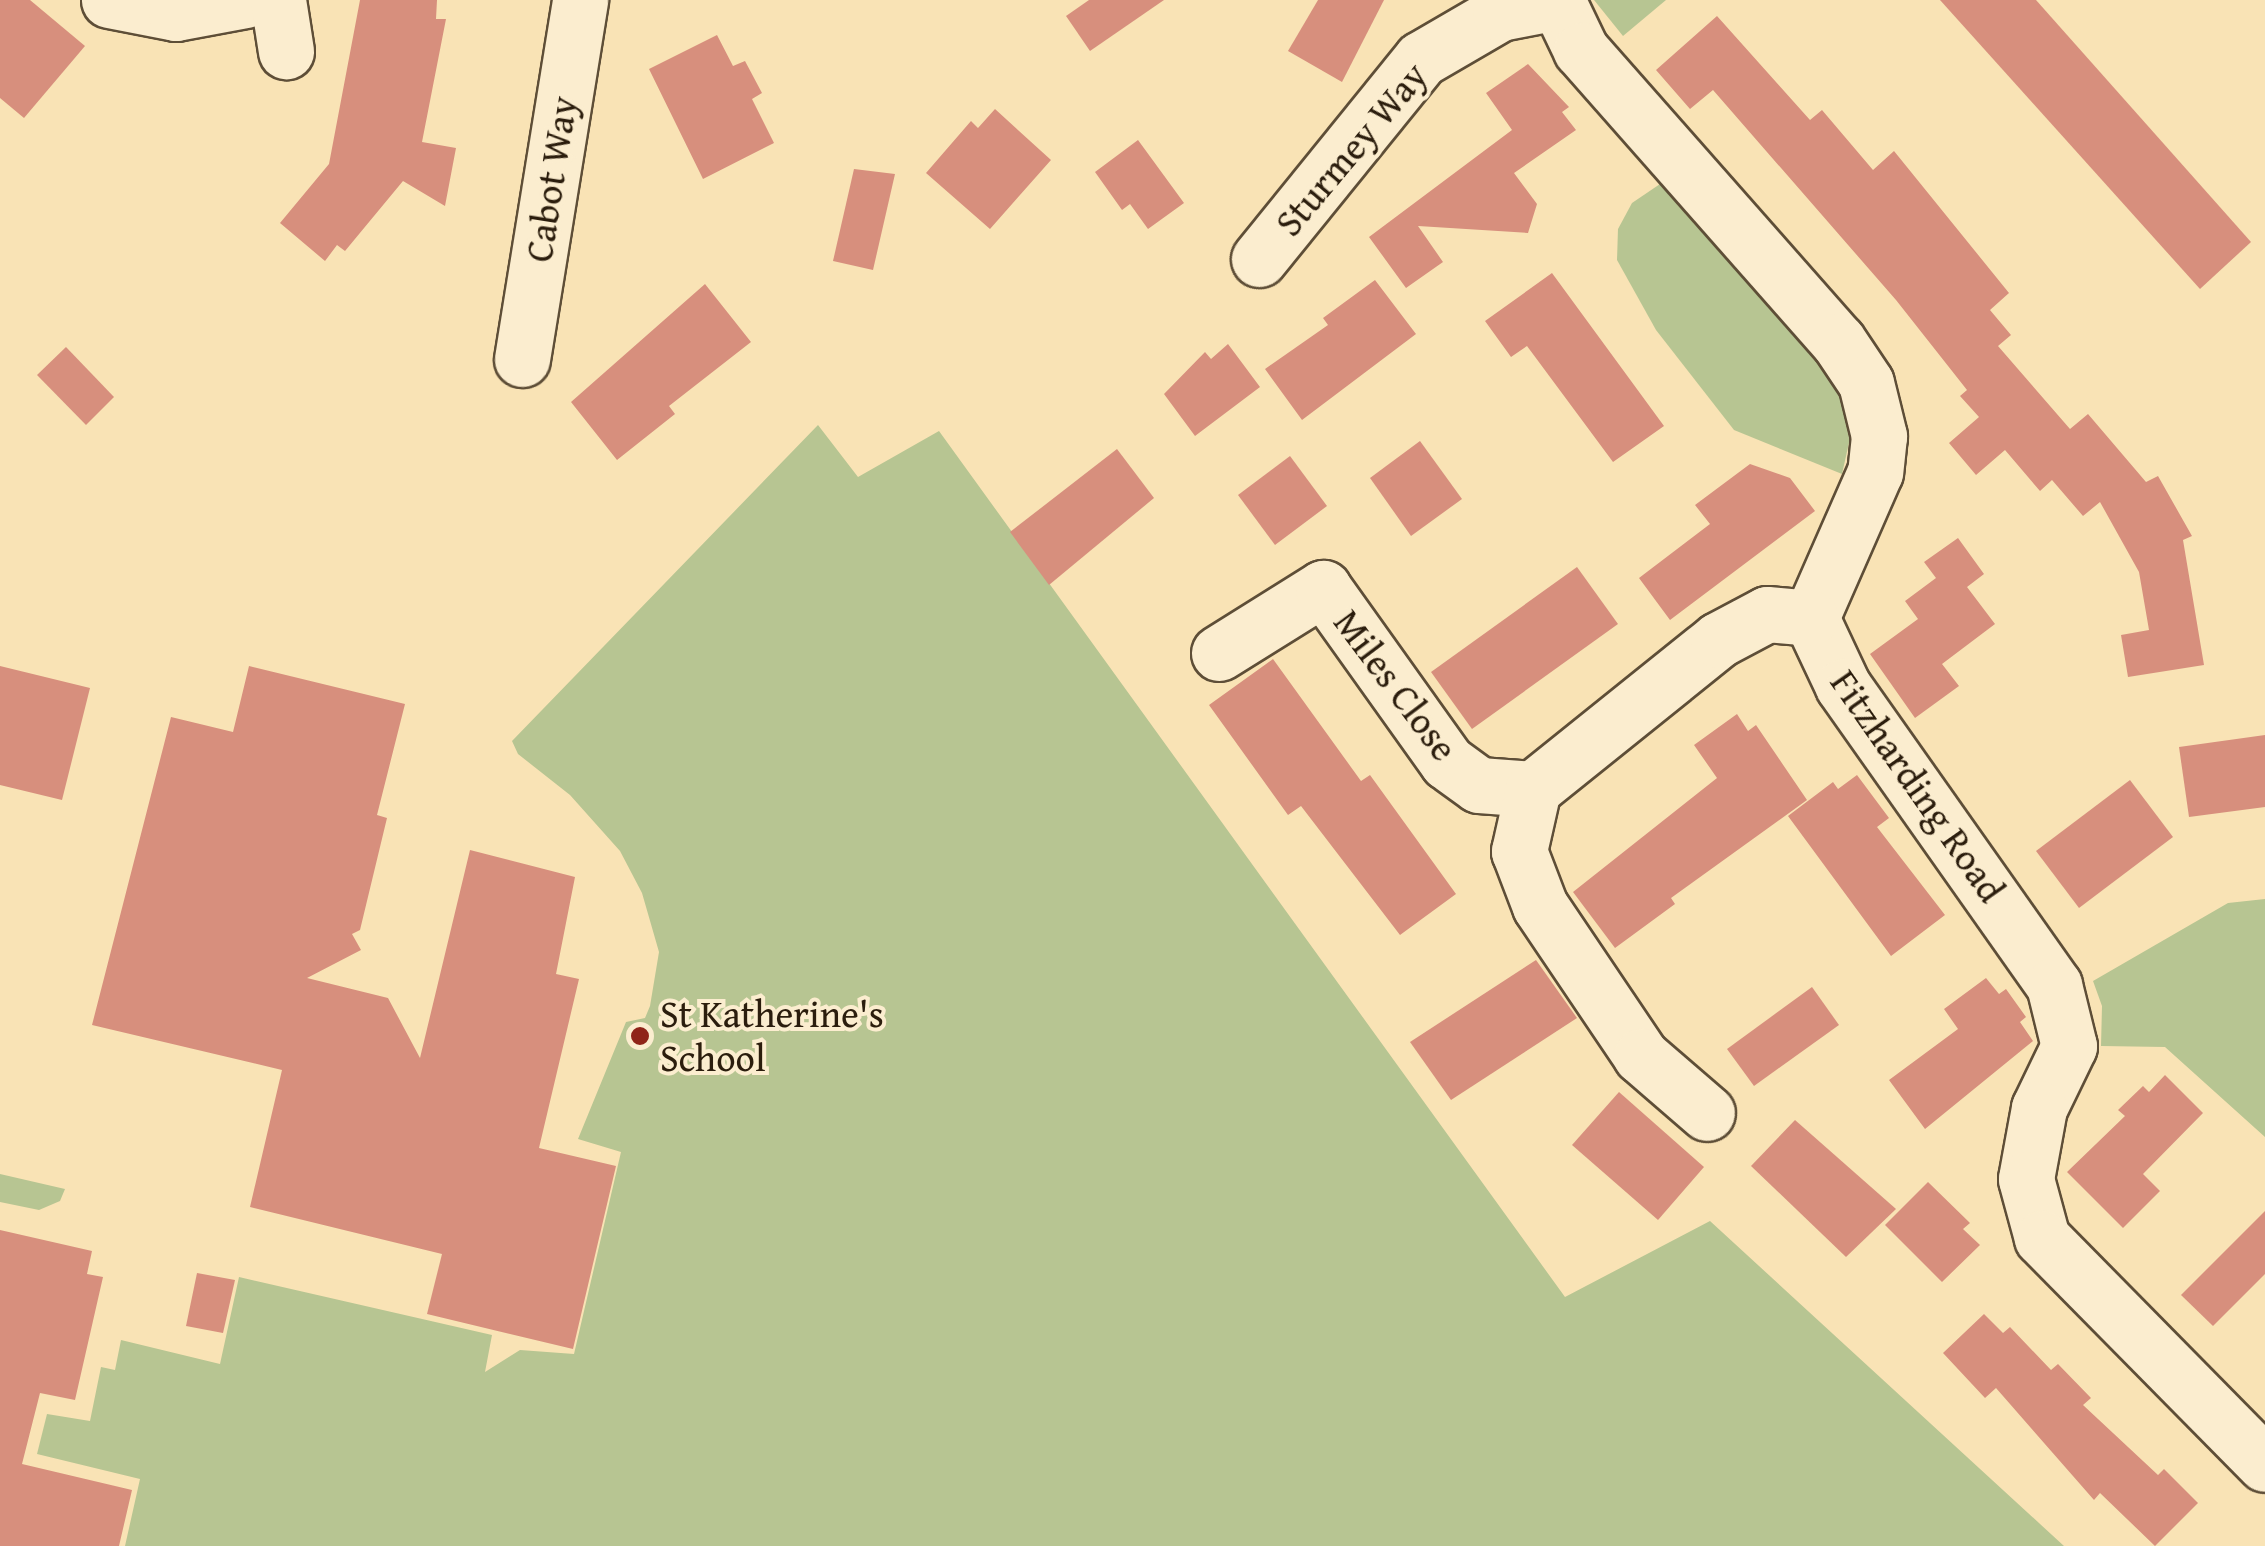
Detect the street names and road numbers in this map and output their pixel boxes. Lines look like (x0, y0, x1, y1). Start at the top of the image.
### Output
street label: Sturmey Way (1265, 53, 1437, 245)
street label: Cabot Way (515, 93, 587, 265)
street label: Miles Close (1324, 600, 1468, 770)
street label: Fitzharding Road (1821, 661, 2015, 911)

